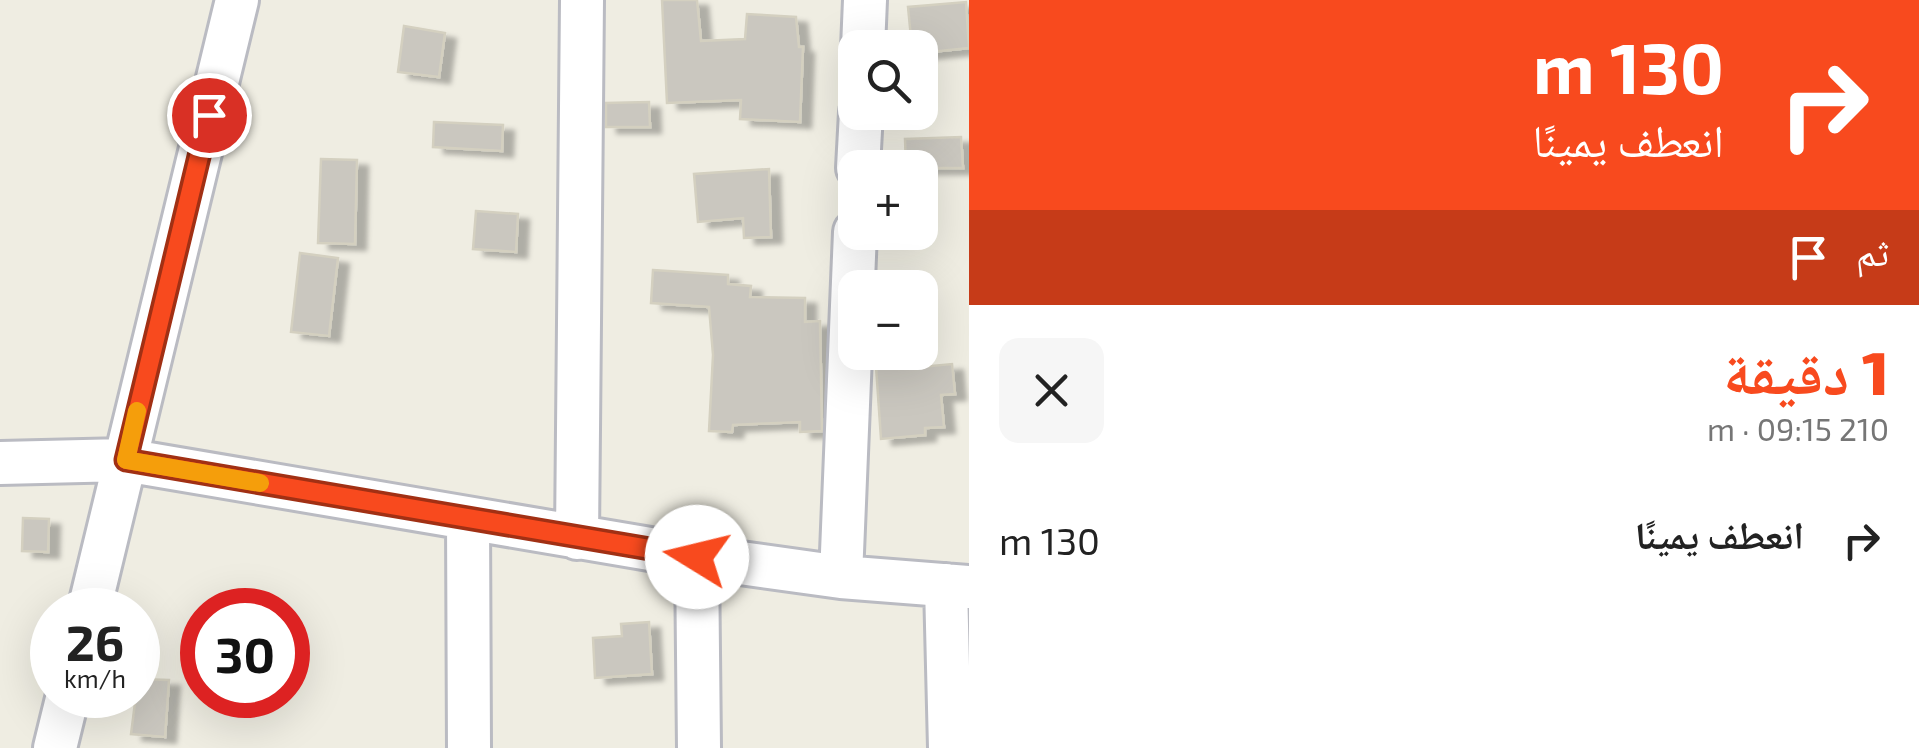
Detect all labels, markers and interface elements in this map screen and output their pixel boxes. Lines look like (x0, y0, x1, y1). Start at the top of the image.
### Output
text: 130 m (1533, 24, 1724, 108)
map controls (838, 30, 938, 370)
button: search (838, 30, 938, 130)
icon: right (1759, 40, 1889, 170)
pin (167, 73, 252, 158)
icon: arrive (182, 88, 237, 143)
text: انعطف يمينًا (1532, 112, 1724, 166)
button: + (838, 150, 938, 250)
text: ثم (1856, 228, 1889, 274)
icon: arrive (1781, 230, 1836, 285)
button: − (838, 270, 938, 370)
text: 1 دقيقة (1723, 335, 1889, 407)
button: close (999, 338, 1104, 443)
text: 210 m · 09:15 (1707, 409, 1889, 447)
position arrow (645, 505, 749, 609)
text: انعطف يمينًا (1635, 511, 1804, 557)
icon: right (1834, 513, 1889, 568)
text: 130 m (999, 517, 1100, 563)
speed limit sign: 30 (180, 588, 310, 718)
text: 26 (66, 611, 124, 671)
text: km/h (64, 663, 126, 693)

